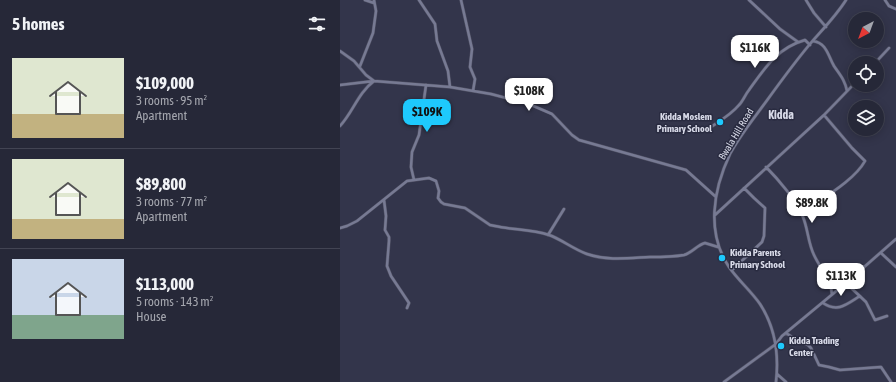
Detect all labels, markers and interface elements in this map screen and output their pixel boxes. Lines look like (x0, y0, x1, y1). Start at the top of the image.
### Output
north arrow (848, 12, 884, 48)
map controls (848, 12, 884, 136)
icon: filters (306, 13, 328, 35)
text: 5 homes (12, 14, 65, 34)
pin: $116K (727, 35, 783, 69)
text: $116K (740, 40, 770, 55)
button: locate (848, 56, 884, 92)
text: $109,000 (136, 73, 194, 93)
icon: home (44, 74, 92, 122)
pin: $108K (501, 78, 557, 112)
text: $108K (514, 83, 544, 98)
text: 3 rooms · 95 m² (136, 93, 207, 108)
pin: $109K (399, 99, 455, 133)
button: layers (848, 100, 884, 136)
text: $109K (412, 104, 442, 119)
street label: Bwala Hill Road (716, 106, 756, 162)
text: Apartment (136, 108, 187, 123)
district label: Kidda (768, 108, 794, 122)
place label: Kidda Moslem Primary School (657, 111, 712, 134)
marker: Kidda Moslem Primary School (715, 117, 725, 127)
text: $89,800 (136, 174, 186, 194)
icon: home (44, 175, 92, 223)
pin: $89.8K (779, 190, 845, 224)
text: 3 rooms · 77 m² (136, 194, 207, 209)
text: $89.8K (796, 195, 828, 210)
text: Apartment (136, 209, 187, 224)
place label: Kidda Parents Primary School (730, 247, 786, 270)
marker: Kidda Parents Primary School (717, 253, 727, 263)
pin: $113K (813, 263, 869, 297)
text: $113K (826, 268, 856, 283)
text: $113,000 (136, 274, 194, 294)
icon: home (44, 275, 92, 323)
text: 5 rooms · 143 m² (136, 294, 213, 309)
text: House (136, 309, 166, 324)
place label: Kidda Trading Center (789, 335, 840, 358)
marker: Kidda Trading Center (776, 341, 786, 351)

